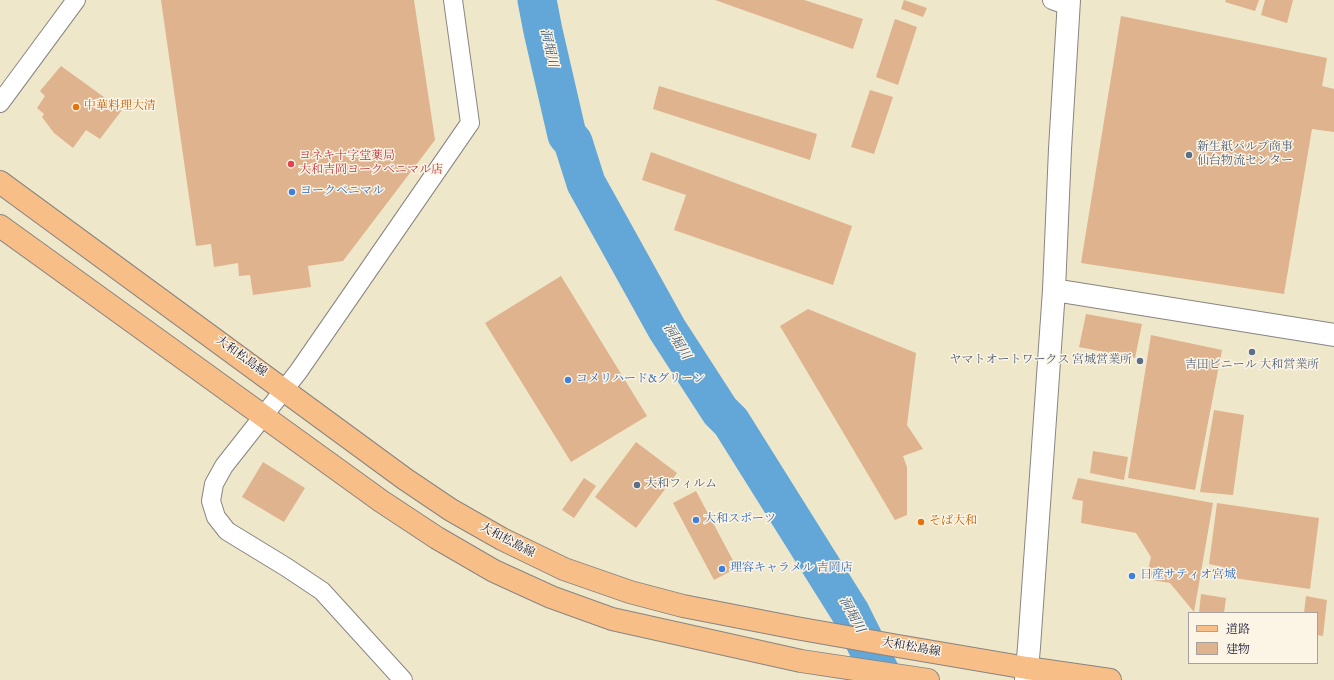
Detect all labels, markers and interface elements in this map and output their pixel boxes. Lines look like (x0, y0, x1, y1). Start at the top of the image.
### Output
water label: 洞堀川 (536, 27, 560, 69)
place label: 中華料理大清 (84, 100, 156, 114)
marker: 中華料理大清 (71, 102, 81, 112)
place label: 新生紙パルプ商事 仙台物流センター (1197, 141, 1293, 169)
place label: ヨネキ十字堂薬局 大和吉岡ヨークベニマル店 (299, 150, 443, 178)
marker: 新生紙パルプ商事 仙台物流センター (1184, 150, 1194, 160)
marker: ヨネキ十字堂薬局 大和吉岡ヨークベニマル店 (286, 159, 296, 169)
place label: ヨークベニマル (300, 185, 384, 199)
marker: ヨークベニマル (287, 187, 297, 197)
water label: 洞堀川 (659, 321, 693, 363)
street label: 大和松島線 (212, 334, 270, 380)
marker: 吉田ビニール 大和営業所 (1247, 347, 1257, 357)
place label: ヤマトオートワークス 宮城営業所 (949, 354, 1132, 368)
marker: ヤマトオートワークス 宮城営業所 (1135, 356, 1145, 366)
place label: 吉田ビニール 大和営業所 (1185, 359, 1319, 373)
place label: コメリハード&グリーン (576, 373, 705, 387)
marker: コメリハード&グリーン (563, 375, 573, 385)
place label: 大和フィルム (645, 478, 717, 492)
marker: 大和フィルム (632, 480, 642, 490)
place label: 大和スポーツ (704, 513, 776, 527)
marker: 大和スポーツ (691, 515, 701, 525)
place label: そば大和 (929, 515, 977, 529)
marker: そば大和 (916, 517, 926, 527)
street label: 大和松島線 (477, 521, 537, 561)
place label: 理容キャラメル 吉岡店 (730, 562, 853, 576)
marker: 理容キャラメル 吉岡店 (717, 564, 727, 574)
place label: 日産サティオ宮城 (1140, 569, 1236, 583)
marker: 日産サティオ宮城 (1127, 571, 1137, 581)
water label: 洞堀川 (835, 594, 867, 636)
legend (1188, 612, 1318, 664)
text: 道路 (1226, 622, 1250, 637)
street label: 大和松島線 (880, 636, 942, 660)
text: 建物 (1226, 642, 1250, 657)

